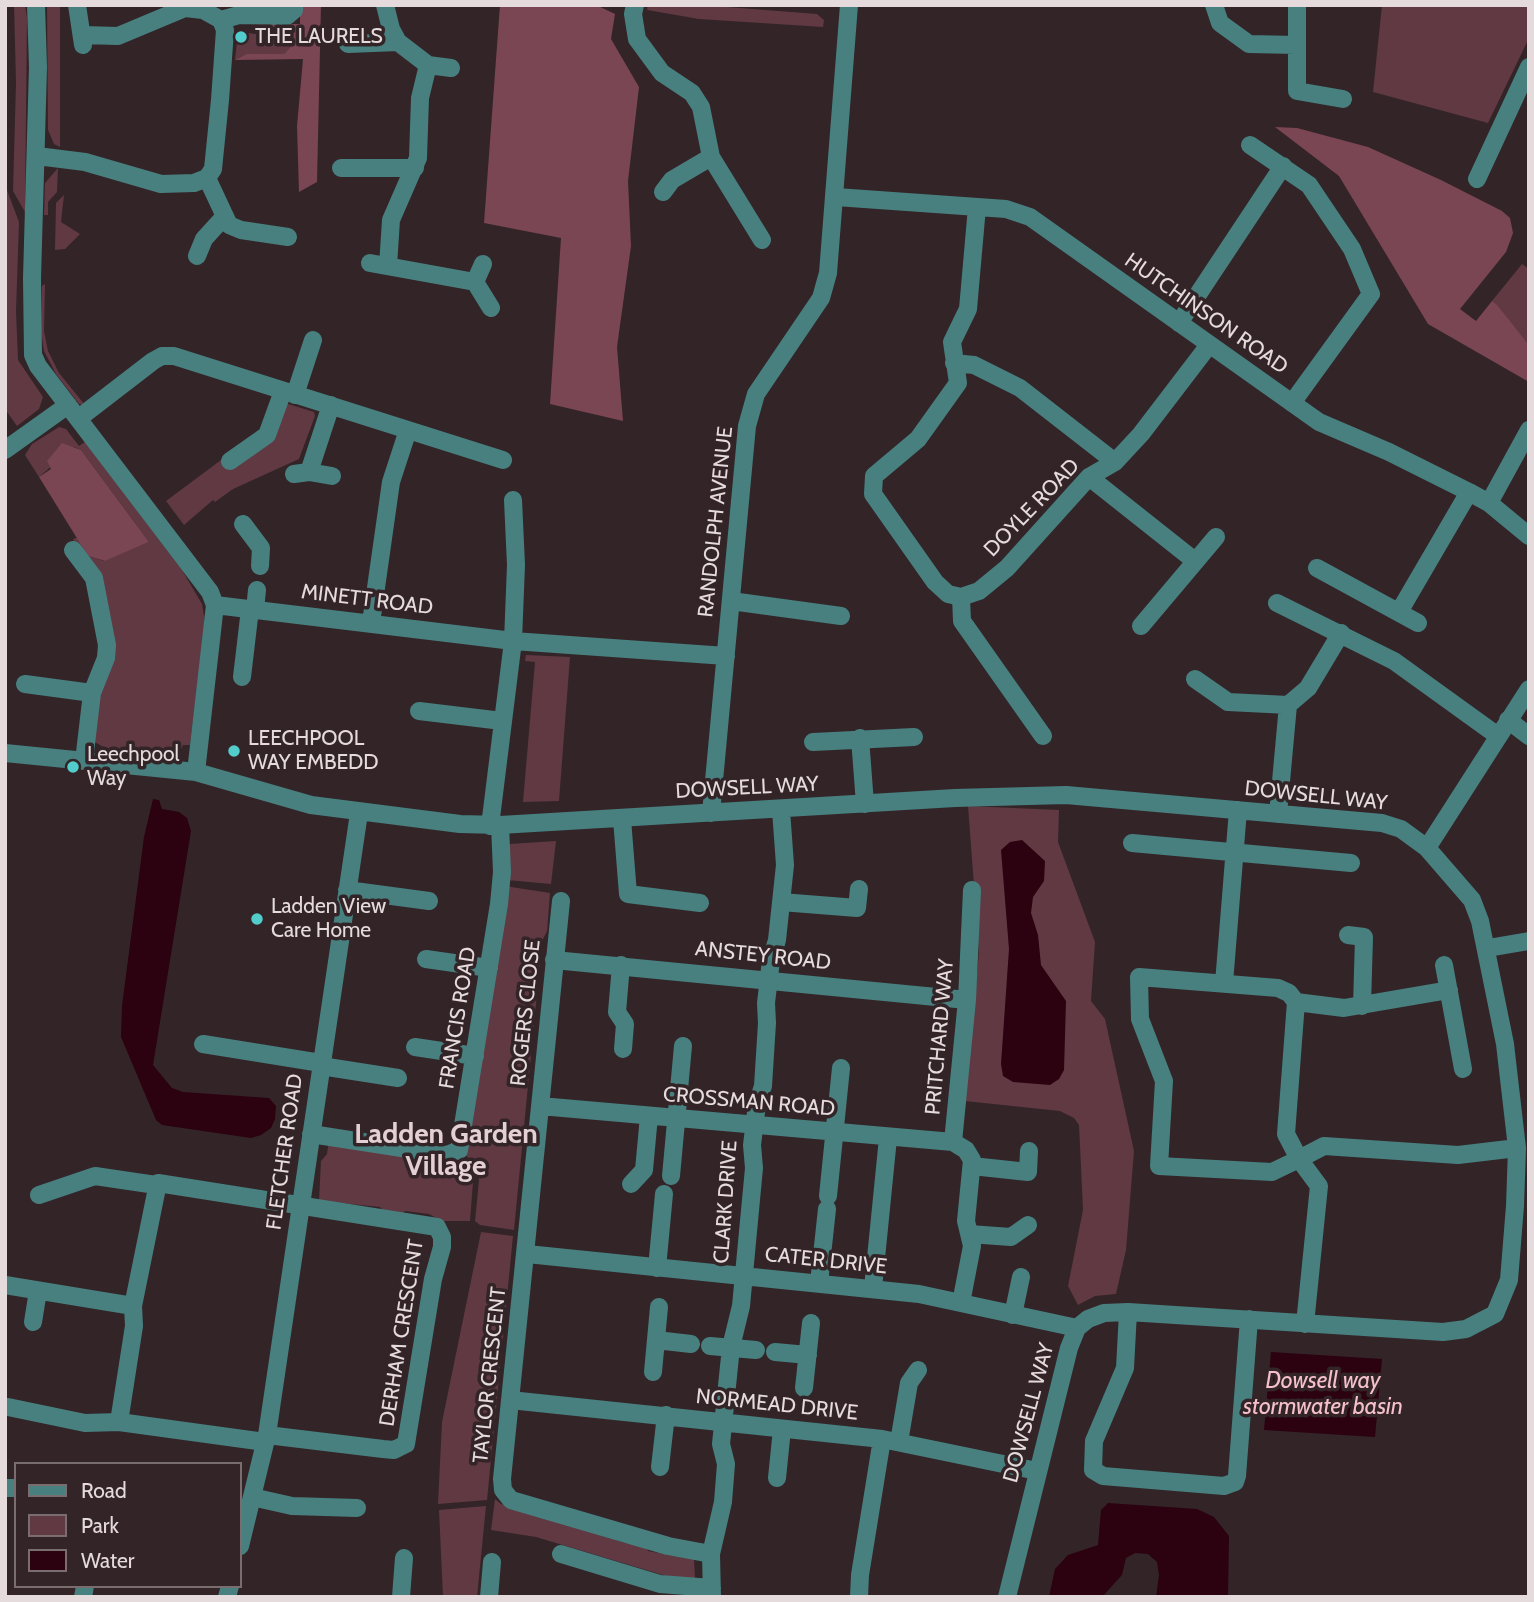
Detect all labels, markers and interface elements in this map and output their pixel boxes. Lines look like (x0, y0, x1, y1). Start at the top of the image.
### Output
place label: THE LAURELS (255, 24, 383, 50)
marker: THE LAURELS (233, 29, 249, 45)
street label: HUTCHINSON ROAD (1120, 248, 1292, 380)
street label: RANDOLPH AVENUE (693, 425, 739, 619)
street label: DOYLE ROAD (979, 454, 1085, 562)
street label: MINETT ROAD (300, 579, 434, 621)
place label: LEECHPOOL WAY EMBEDD (248, 726, 379, 776)
place label: Leechpool Way (87, 742, 179, 792)
marker: LEECHPOOL WAY EMBEDD (226, 743, 242, 759)
marker: Leechpool Way (65, 759, 81, 775)
street label: DOWSELL WAY (675, 772, 819, 804)
street label: DOWSELL WAY (1243, 776, 1389, 816)
place label: Ladden View Care Home (271, 894, 386, 944)
marker: Ladden View Care Home (249, 911, 265, 927)
street label: ANSTEY ROAD (694, 936, 832, 976)
street label: ROGERS CLOSE (506, 938, 546, 1088)
street label: FRANCIS ROAD (434, 945, 482, 1091)
street label: PRITCHARD WAY (921, 958, 959, 1116)
street label: FLETCHER ROAD (262, 1072, 308, 1232)
street label: CROSSMAN ROAD (662, 1082, 836, 1122)
district label: Ladden Garden Village (354, 1118, 538, 1184)
street label: CLARK DRIVE (709, 1140, 743, 1264)
street label: DERHAM CRESCENT (375, 1238, 429, 1428)
street label: CATER DRIVE (764, 1242, 888, 1280)
street label: TAYLOR CRESCENT (468, 1286, 512, 1464)
street label: DOWSELL WAY (998, 1340, 1060, 1486)
water label: Dowsell way stormwater basin (1243, 1367, 1403, 1421)
street label: NORMEAD DRIVE (695, 1384, 859, 1426)
legend (14, 1462, 242, 1588)
text: Road (81, 1478, 127, 1503)
text: Park (81, 1513, 119, 1538)
text: Water (81, 1548, 134, 1573)

